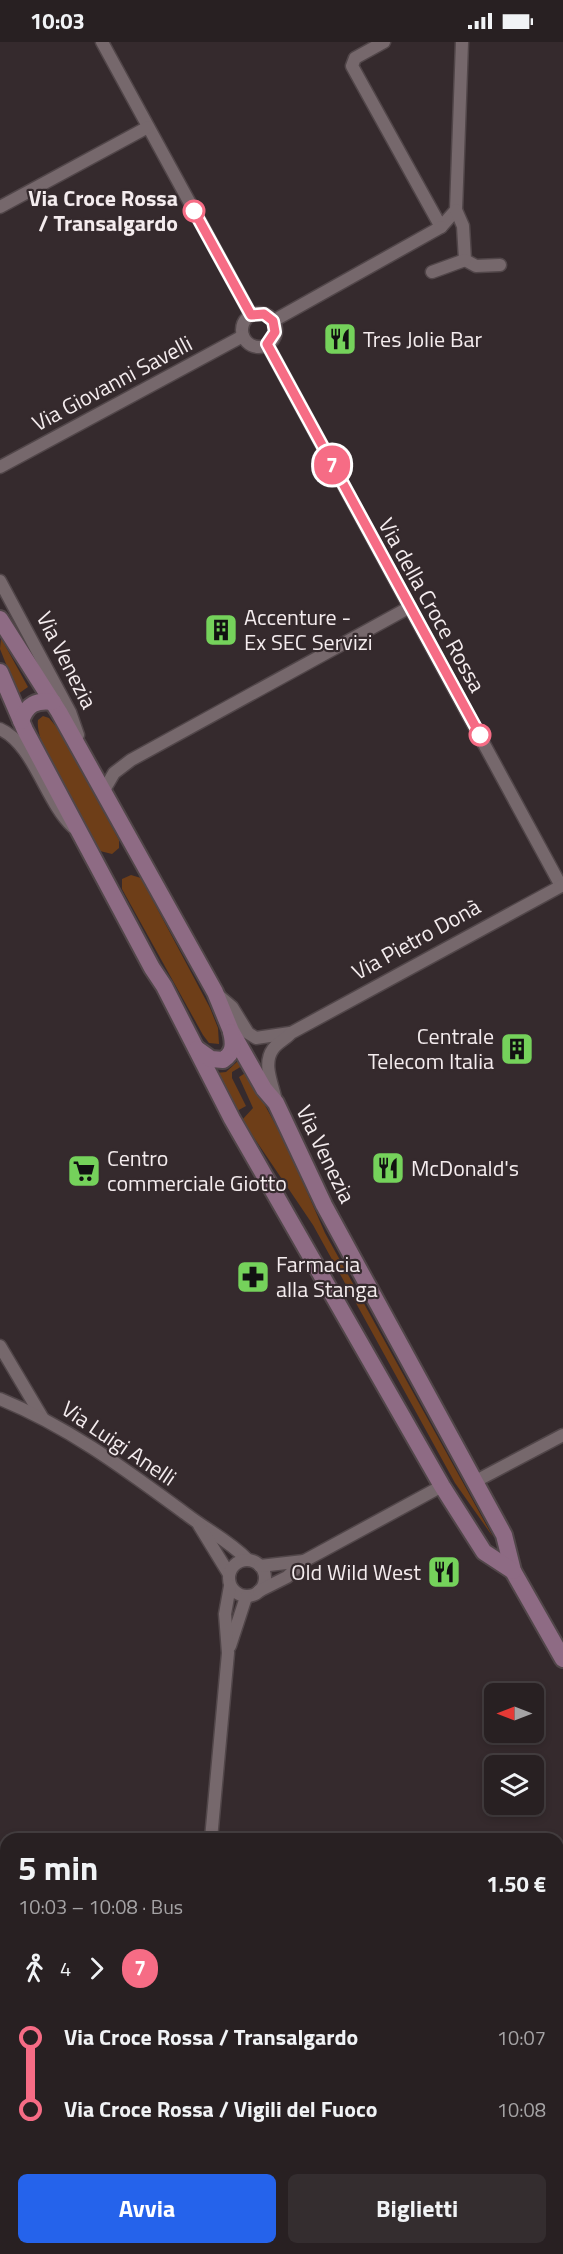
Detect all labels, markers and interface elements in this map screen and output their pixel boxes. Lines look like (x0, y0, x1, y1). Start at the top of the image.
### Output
text: 10:03 (30, 4, 85, 38)
place label: Via Croce Rossa / Transalgardo (28, 181, 178, 240)
marker: Via Croce Rossa / Transalgardo (183, 200, 205, 222)
restaurant icon: Tres Jolie Bar (322, 321, 358, 357)
place label: Tres Jolie Bar (363, 322, 483, 356)
street label: Via Giovanni Savelli (26, 326, 198, 440)
line badge: 7 (312, 446, 352, 484)
text: 7 (326, 449, 338, 481)
street label: Via della Croce Rossa (370, 511, 494, 699)
place label: Accenture - Ex SEC Servizi (244, 600, 373, 659)
street label: Via Venezia (28, 605, 106, 715)
building icon: Accenture - Ex SEC Servizi (203, 612, 239, 648)
unlabelled marker (469, 724, 491, 746)
street label: Via Pietro Donà (345, 890, 487, 988)
place label: Centrale Telecom Italia (368, 1019, 494, 1078)
building icon: Centrale Telecom Italia (499, 1031, 535, 1067)
street label: Via Venezia (288, 1099, 364, 1209)
place label: Centro commerciale Giotto (107, 1141, 287, 1200)
restaurant icon: McDonald's (370, 1150, 406, 1186)
place label: McDonald's (411, 1151, 519, 1185)
supermarket icon: Centro commerciale Giotto (66, 1153, 102, 1189)
place label: Farmacia alla Stanga (276, 1247, 378, 1306)
pharmacy icon: Farmacia alla Stanga (235, 1259, 271, 1295)
street label: Via Luigi Anelli (55, 1392, 183, 1494)
restaurant icon: Old Wild West (426, 1554, 462, 1590)
place label: Old Wild West (291, 1555, 421, 1589)
north arrow (484, 1683, 544, 1743)
map controls (484, 1683, 544, 1815)
button: layers (484, 1755, 544, 1815)
text: 5 min (18, 1843, 98, 1893)
text: 1.50 € (486, 1867, 546, 1901)
text: 10:03 – 10:08 · Bus (18, 1891, 183, 1922)
icon: walk (18, 1952, 51, 1985)
icon: forward (80, 1952, 113, 1985)
text: 7 (134, 1952, 146, 1984)
text: 4 (60, 1953, 71, 1984)
text: Via Croce Rossa / Transalgardo (64, 2020, 358, 2054)
text: 10:07 (497, 2022, 546, 2053)
text: Via Croce Rossa / Vigili del Fuoco (64, 2092, 377, 2126)
text: 10:08 (497, 2094, 546, 2125)
button: Avvia (18, 2174, 276, 2243)
button: Biglietti (288, 2174, 546, 2243)

